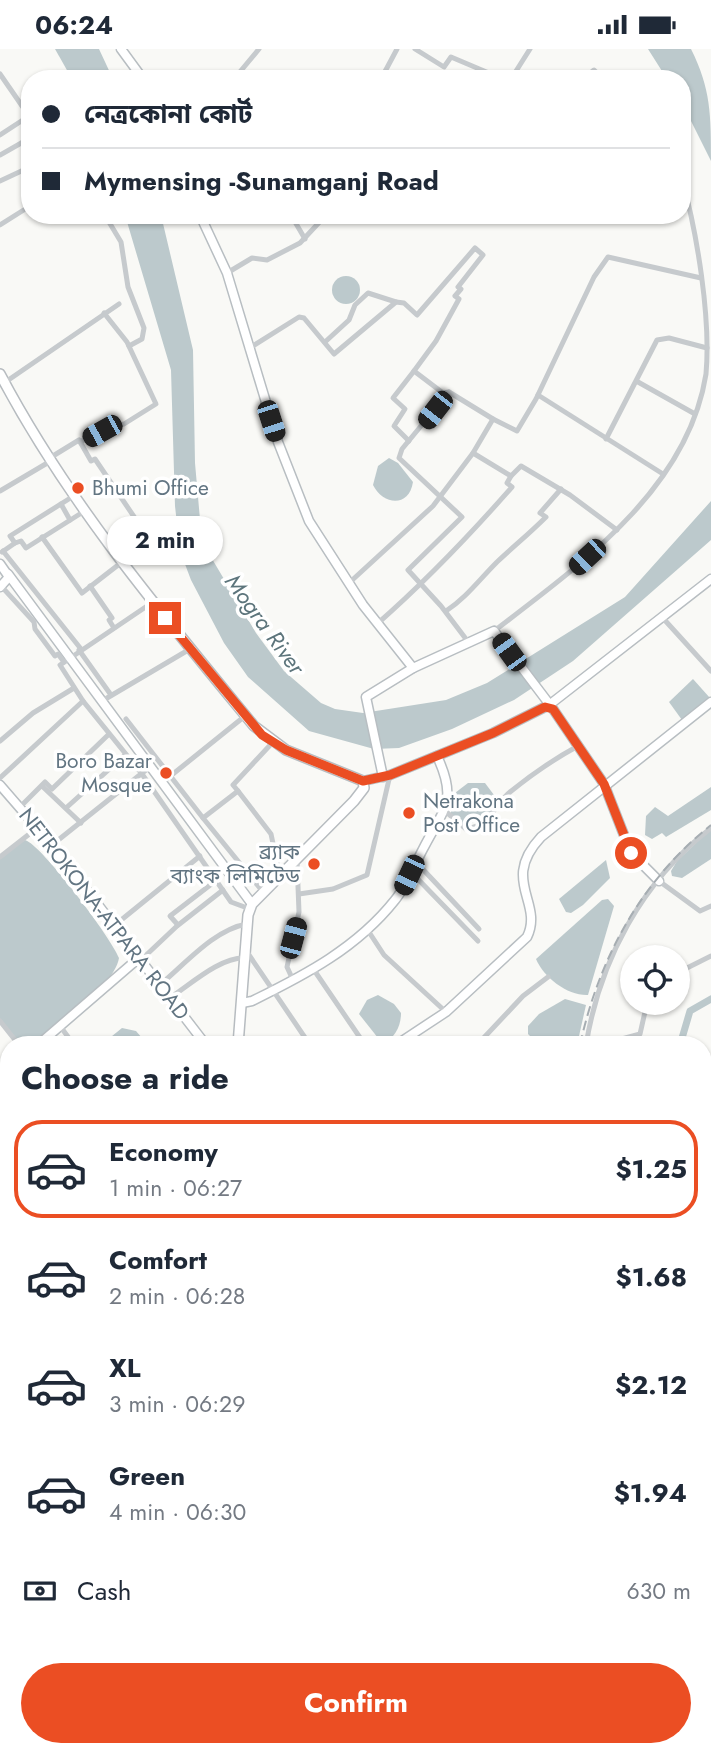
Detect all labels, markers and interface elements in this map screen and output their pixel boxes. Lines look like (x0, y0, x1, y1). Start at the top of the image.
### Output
text: 06:24 (35, 6, 113, 44)
text: নেত্রকোনা কোর্ট (84, 95, 252, 133)
text: Mymensing -Sunamganj Road (84, 162, 439, 200)
car (414, 387, 457, 433)
car (255, 398, 288, 444)
car (79, 412, 126, 450)
place label: Bhumi Office (92, 473, 209, 503)
marker: Bhumi Office (70, 480, 86, 496)
callout: 2 min (107, 517, 223, 565)
text: 2 min (135, 523, 195, 557)
car (565, 535, 610, 579)
water label: Mogra River (217, 567, 314, 682)
route end (149, 602, 181, 634)
car (489, 629, 530, 675)
place label: Boro Bazar Mosque (55, 746, 153, 800)
marker: Boro Bazar Mosque (158, 765, 174, 781)
place label: Netrakona Post Office (423, 786, 520, 840)
street label: NETROKONA-ATPARA ROAD (12, 802, 196, 1026)
marker: Netrakona Post Office (401, 805, 417, 821)
place label: ব্র্যাক ব্যাংক লিমিটেড (169, 837, 301, 891)
route start (615, 837, 647, 869)
car (391, 852, 428, 898)
marker: ব্র্যাক ব্যাংক লিমিটেড (306, 856, 322, 872)
car (278, 915, 309, 961)
map controls (620, 945, 690, 1015)
button: locate (620, 945, 690, 1015)
text: Choose a ride (21, 1055, 229, 1101)
text: Economy (109, 1133, 218, 1171)
icon: car (25, 1138, 88, 1201)
text: $1.25 (615, 1150, 687, 1188)
text: 1 min · 06:27 (109, 1171, 242, 1205)
text: Comfort (109, 1241, 207, 1279)
icon: car (25, 1246, 88, 1309)
text: $1.68 (616, 1258, 687, 1296)
text: 2 min · 06:28 (109, 1279, 245, 1313)
text: XL (109, 1349, 141, 1387)
icon: car (25, 1354, 88, 1417)
text: $2.12 (615, 1366, 687, 1404)
text: 3 min · 06:29 (109, 1387, 245, 1421)
text: Green (109, 1457, 185, 1495)
icon: car (25, 1462, 88, 1525)
text: $1.94 (614, 1474, 687, 1512)
text: 4 min · 06:30 (109, 1495, 246, 1529)
icon: cash (21, 1572, 59, 1610)
text: Cash (77, 1572, 131, 1610)
text: 630 m (627, 1574, 691, 1608)
button: Confirm (21, 1663, 691, 1743)

